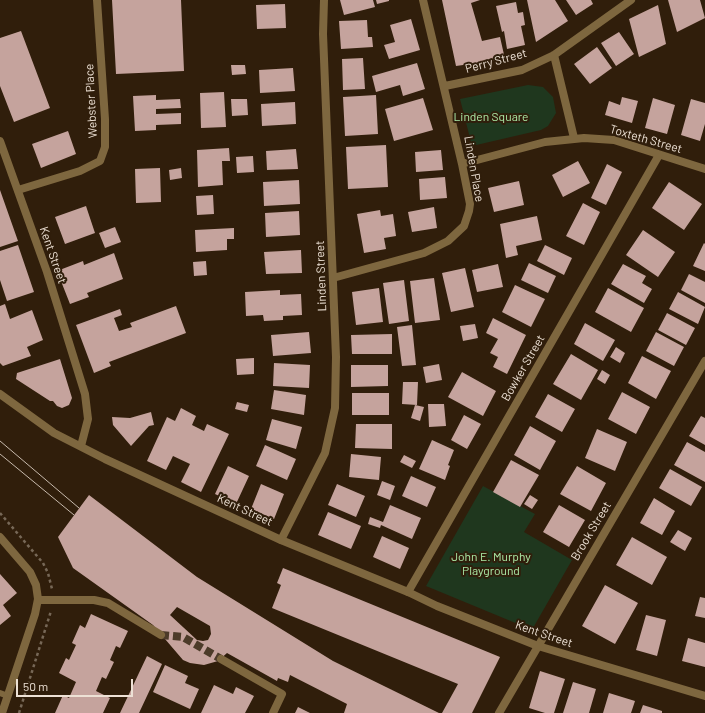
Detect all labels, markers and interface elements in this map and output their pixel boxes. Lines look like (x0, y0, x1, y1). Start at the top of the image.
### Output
street label: Perry Street (464, 46, 528, 76)
street label: Webster Place (82, 63, 100, 139)
park label: Linden Square (454, 110, 528, 124)
street label: Toxteth Street (608, 122, 684, 156)
street label: Linden Place (461, 135, 487, 203)
street label: Kent Street (36, 225, 70, 285)
street label: Linden Street (313, 240, 329, 312)
street label: Bowker Street (498, 332, 548, 404)
street label: Kent Street (215, 491, 275, 529)
street label: Brook Street (568, 499, 614, 563)
park label: John E. Murphy Playground (451, 550, 531, 578)
street label: Kent Street (514, 617, 574, 651)
scale bar (18, 671, 135, 697)
text: 50 m (23, 679, 48, 693)

